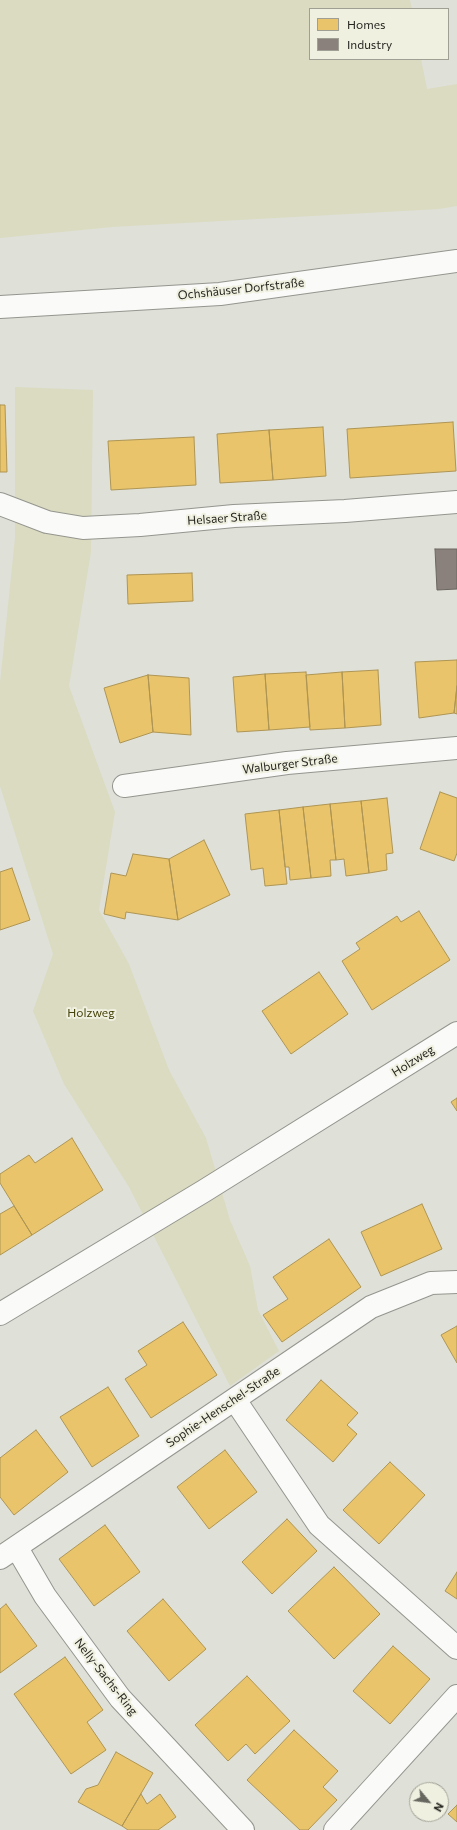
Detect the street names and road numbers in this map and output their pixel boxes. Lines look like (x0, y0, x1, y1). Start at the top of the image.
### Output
street label: Ochshäuser Dorfstraße (177, 275, 305, 303)
street label: Helsaer Straße (187, 508, 267, 528)
street label: Walburger Straße (242, 751, 338, 777)
street label: Holzweg (389, 1042, 437, 1080)
street label: Sophie-Henschel-Straße (163, 1364, 283, 1450)
street label: Nelly-Sachs-Ring (71, 1636, 141, 1718)

